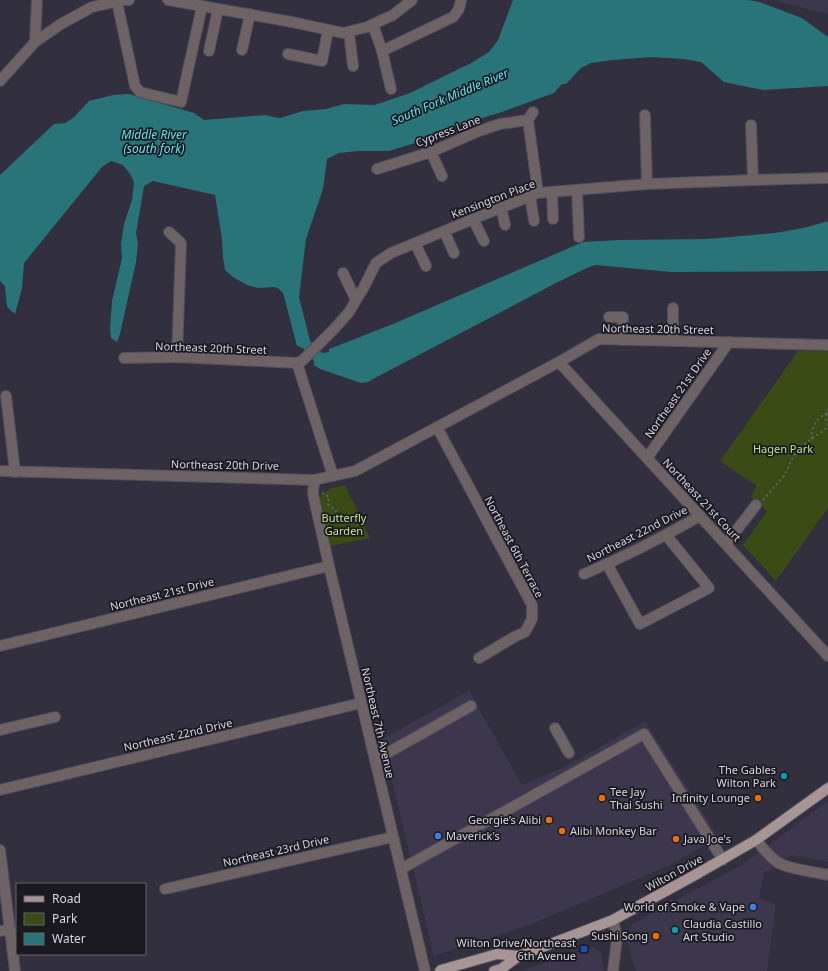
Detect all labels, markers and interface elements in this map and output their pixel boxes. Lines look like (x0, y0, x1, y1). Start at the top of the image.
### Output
water label: South Fork Middle River (389, 64, 512, 129)
street label: Cypress Lane (413, 111, 482, 150)
water label: Middle River (south fork) (121, 126, 188, 157)
street label: Kensington Place (449, 176, 537, 221)
street label: Northeast 20th Street (602, 320, 714, 337)
street label: Northeast 20th Street (155, 338, 267, 357)
street label: Northeast 21st Drive (641, 345, 714, 441)
park label: Hagen Park (753, 441, 813, 456)
street label: Northeast 21st Court (660, 455, 745, 544)
street label: Northeast 20th Drive (171, 456, 279, 473)
street label: Northeast 6th Terrace (481, 493, 548, 600)
street label: Northeast 22nd Drive (584, 502, 690, 565)
park label: Butterfly Garden (322, 510, 367, 538)
street label: Northeast 21st Drive (108, 573, 215, 614)
street label: Northeast 7th Avenue (358, 666, 399, 780)
street label: Northeast 22nd Drive (122, 715, 234, 754)
place label: The Gables Wilton Park (717, 762, 776, 790)
marker: The Gables Wilton Park (779, 771, 789, 781)
place label: Tee Jay Thai Sushi (610, 784, 663, 812)
place label: Infinity Lounge (672, 790, 750, 805)
marker: Tee Jay Thai Sushi (597, 793, 607, 803)
marker: Infinity Lounge (753, 793, 763, 803)
place label: Georgie’s Alibi (468, 812, 541, 827)
marker: Georgie’s Alibi (544, 815, 554, 825)
place label: Alibi Monkey Bar (570, 823, 657, 838)
marker: Alibi Monkey Bar (557, 826, 567, 836)
place label: Maverick's (446, 828, 500, 843)
street label: Northeast 23rd Drive (221, 831, 330, 870)
marker: Maverick's (433, 831, 443, 841)
place label: Java Joe's (683, 831, 731, 846)
marker: Java Joe's (671, 834, 681, 844)
street label: Wilton Drive (642, 851, 705, 894)
legend (16, 883, 146, 955)
text: Road (52, 890, 81, 907)
place label: World of Smoke & Vape (624, 899, 745, 914)
marker: World of Smoke & Vape (748, 902, 758, 912)
text: Park (52, 910, 78, 927)
place label: Claudia Castillo Art Studio (683, 916, 762, 944)
marker: Claudia Castillo Art Studio (670, 925, 680, 935)
place label: Sushi Song (591, 928, 648, 943)
text: Water (52, 930, 86, 947)
marker: Sushi Song (651, 931, 661, 941)
place label: Wilton Drive/Northeast 6th Avenue (457, 935, 576, 963)
marker: Wilton Drive/Northeast 6th Avenue (579, 944, 589, 954)

